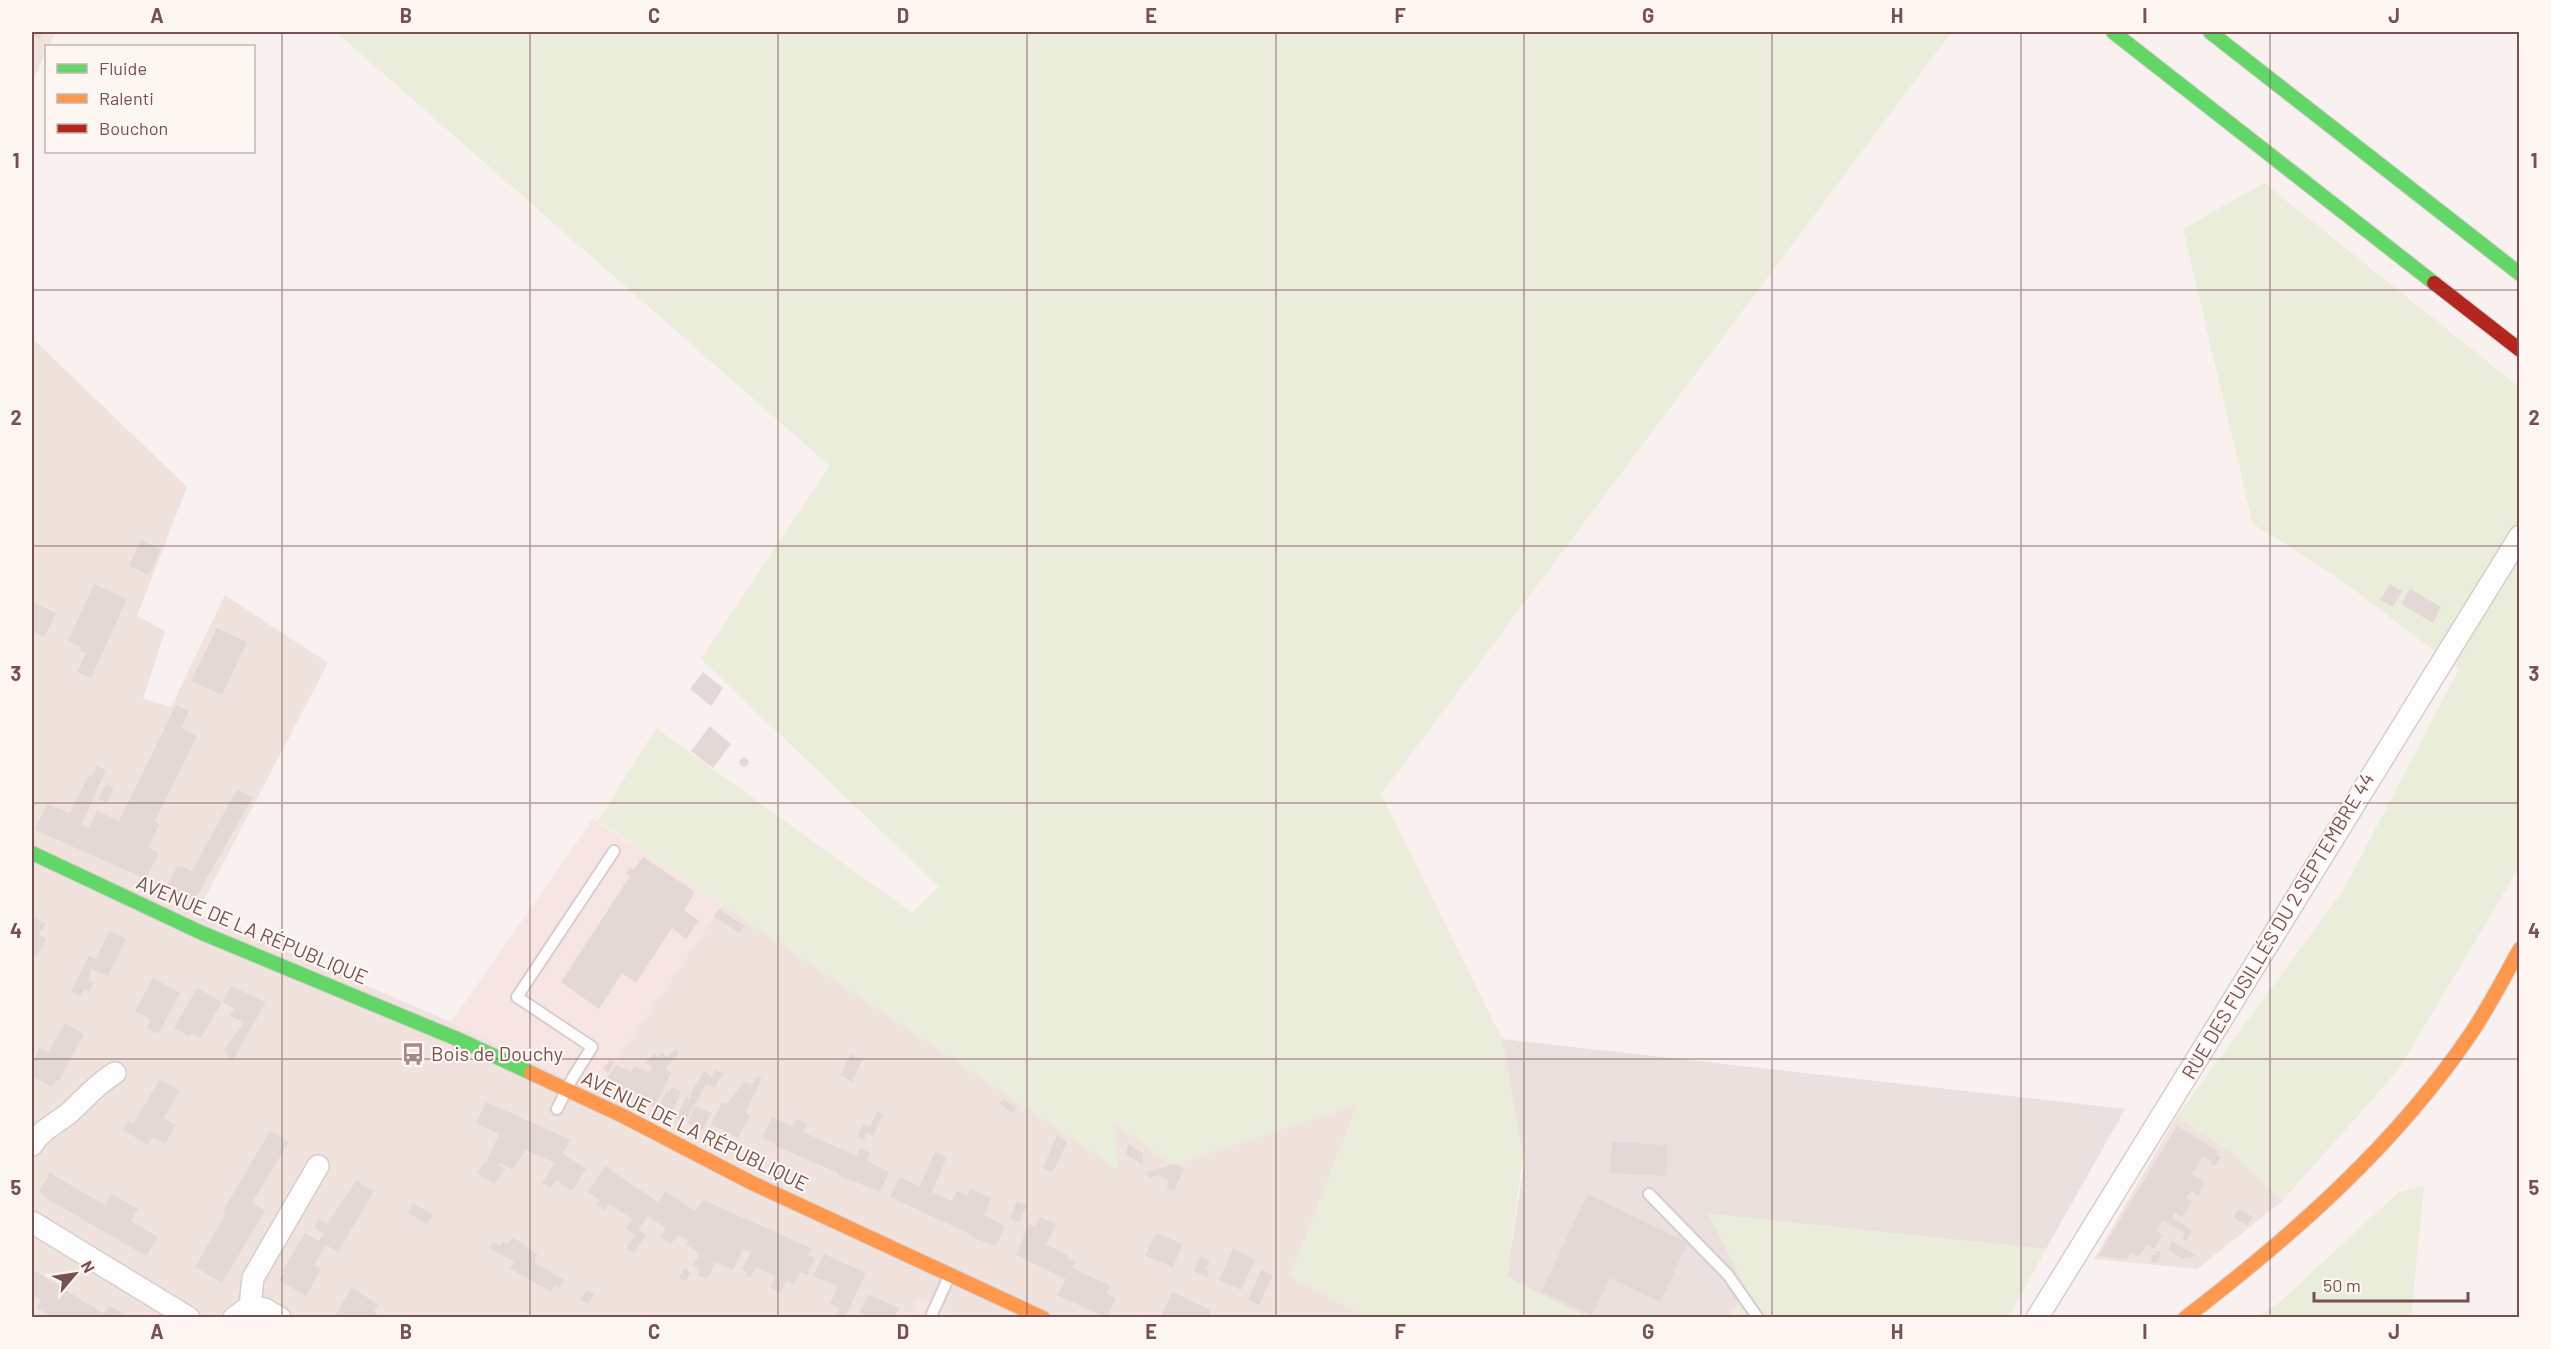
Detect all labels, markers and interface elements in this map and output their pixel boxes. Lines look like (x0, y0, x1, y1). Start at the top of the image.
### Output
text: A (150, 3, 164, 27)
text: B (400, 3, 412, 27)
text: C (648, 3, 660, 27)
text: D (897, 3, 909, 27)
text: E (1145, 3, 1157, 27)
text: F (1394, 3, 1406, 27)
text: G (1642, 3, 1654, 27)
text: H (1891, 3, 1903, 27)
text: I (2142, 3, 2148, 27)
text: J (2388, 3, 2400, 27)
legend (45, 45, 255, 153)
text: Fluide (99, 57, 147, 79)
text: Ralenti (99, 87, 154, 109)
text: Bouchon (99, 117, 168, 139)
text: 1 (12, 148, 20, 172)
text: 1 (2530, 148, 2538, 172)
text: 2 (10, 405, 22, 429)
text: 2 (2528, 405, 2540, 429)
text: 3 (11, 661, 21, 685)
text: 3 (2529, 661, 2539, 685)
street label: RUE DES FUSILLÉS DU 2 SEPTEMBRE 44 (2176, 768, 2378, 1083)
street label: AVENUE DE LA RÉPUBLIQUE (133, 869, 372, 989)
text: 4 (10, 918, 22, 942)
text: 4 (2528, 918, 2540, 942)
bus stop icon: Bois de Douchy (400, 1041, 426, 1067)
place label: Bois de Douchy (431, 1041, 563, 1065)
street label: AVENUE DE LA RÉPUBLIQUE (578, 1065, 813, 1195)
text: 5 (11, 1175, 22, 1199)
text: 5 (2529, 1175, 2540, 1199)
north arrow (45, 1244, 105, 1304)
text: N (78, 1257, 99, 1276)
scale bar (2314, 1265, 2468, 1303)
text: 50 m (2323, 1274, 2361, 1296)
text: A (150, 1319, 164, 1343)
text: B (400, 1319, 412, 1343)
text: C (648, 1319, 660, 1343)
text: D (897, 1319, 909, 1343)
text: E (1145, 1319, 1157, 1343)
text: F (1394, 1319, 1406, 1343)
text: G (1642, 1319, 1654, 1343)
text: H (1891, 1319, 1903, 1343)
text: I (2142, 1319, 2148, 1343)
text: J (2388, 1319, 2400, 1343)

